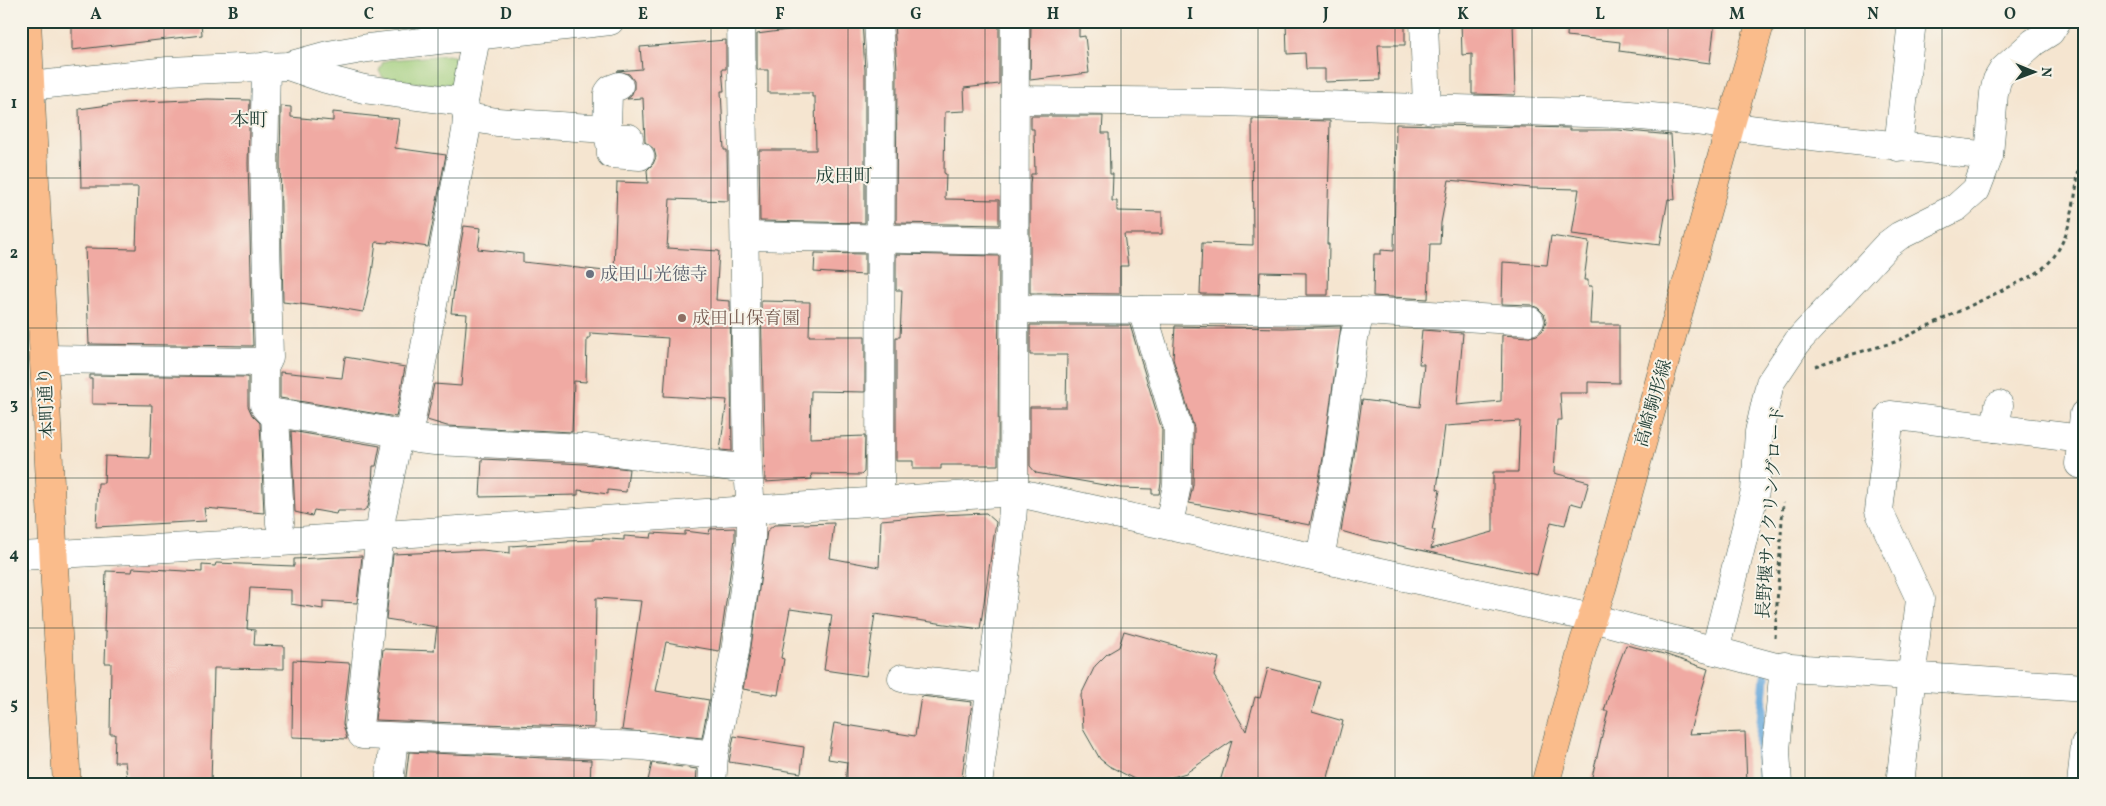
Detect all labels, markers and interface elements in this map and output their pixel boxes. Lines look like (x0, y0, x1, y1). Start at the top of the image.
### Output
text: A (90, 4, 102, 26)
text: B (228, 4, 239, 26)
text: C (364, 4, 374, 26)
text: D (500, 4, 512, 26)
text: E (638, 4, 648, 26)
text: F (775, 4, 785, 26)
text: G (910, 4, 922, 26)
text: H (1047, 4, 1059, 26)
text: I (1187, 4, 1193, 26)
text: J (1322, 4, 1329, 26)
text: K (1457, 4, 1469, 26)
text: L (1595, 4, 1605, 26)
text: M (1729, 4, 1745, 26)
text: N (1867, 4, 1879, 26)
text: O (2004, 4, 2016, 26)
north arrow (2008, 48, 2058, 98)
text: N (2036, 67, 2055, 77)
text: 1 (11, 93, 17, 115)
district label: 本町 (230, 108, 268, 134)
district label: 成田町 (815, 164, 873, 190)
text: 2 (10, 243, 18, 265)
place label: 成田山光徳寺 (600, 263, 708, 288)
marker: 成田山光徳寺 (584, 268, 596, 280)
place label: 成田山保育園 (692, 307, 800, 332)
marker: 成田山保育園 (676, 312, 688, 324)
street label: 高崎駒形線 (1630, 357, 1679, 450)
street label: 本町通り (33, 366, 62, 440)
text: 3 (10, 394, 18, 416)
street label: 長野堰サイクリングロード (1752, 404, 1791, 620)
text: 4 (9, 544, 19, 566)
text: 5 (10, 694, 18, 716)

